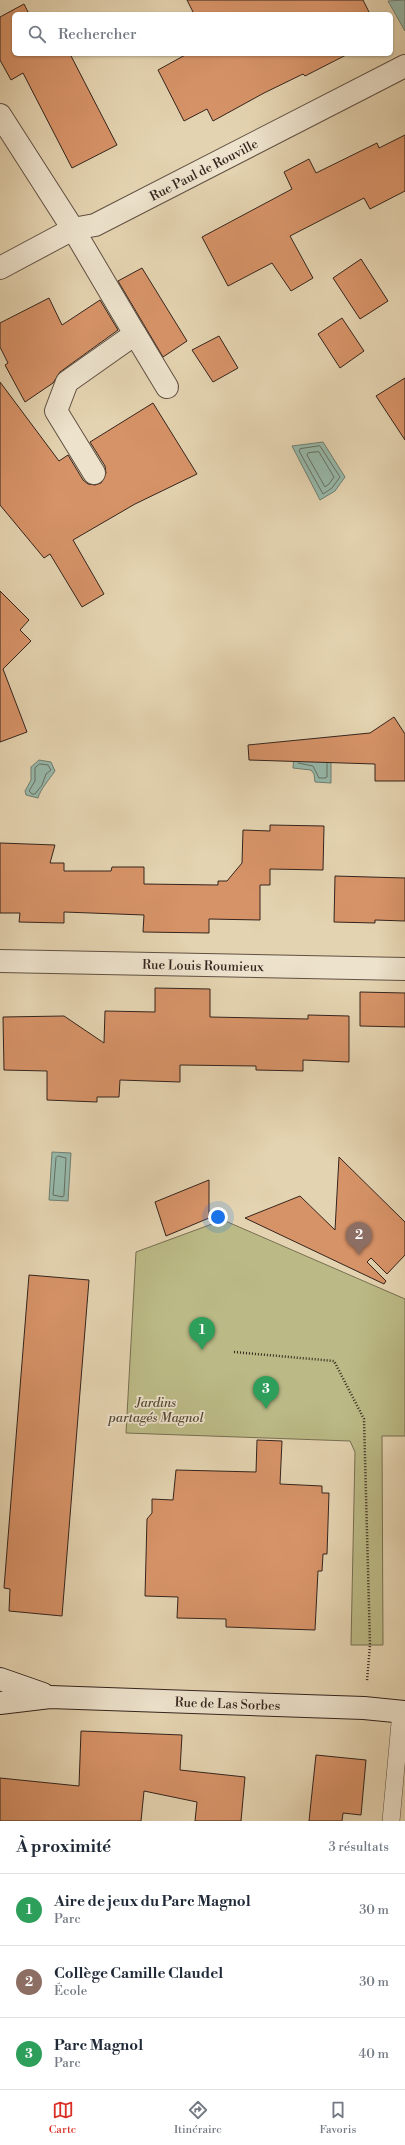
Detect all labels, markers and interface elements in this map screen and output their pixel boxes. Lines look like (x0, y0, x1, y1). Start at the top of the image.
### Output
search box (12, 12, 393, 56)
icon: search (26, 23, 48, 45)
text: Rechercher (58, 25, 137, 44)
street label: Rue Paul de Rouville (147, 136, 261, 205)
street label: Rue Louis Roumieux (142, 957, 264, 975)
your location (208, 1207, 228, 1227)
pin: 2 (346, 1222, 372, 1255)
pin: 1 (189, 1317, 215, 1350)
pin: 3 (253, 1376, 279, 1409)
park label: Jardins partagés Magnol (106, 1395, 204, 1426)
street label: Rue de Las Sorbes (174, 1694, 281, 1714)
text: À proximité (16, 1836, 111, 1858)
text: 3 résultats (328, 1839, 389, 1855)
text: Aire de jeux du Parc Magnol (54, 1892, 251, 1911)
text: 1 (26, 1902, 32, 1918)
text: 30 m (359, 1902, 389, 1918)
text: Parc (54, 1911, 81, 1927)
text: Collège Camille Claudel (54, 1964, 223, 1983)
text: 2 (25, 1974, 33, 1990)
text: 30 m (359, 1974, 389, 1990)
text: École (54, 1983, 87, 1999)
text: Parc Magnol (54, 2036, 143, 2055)
text: 3 (25, 2046, 33, 2062)
text: 40 m (359, 2046, 389, 2062)
text: Parc (54, 2055, 81, 2071)
tab: Carte (49, 2099, 76, 2137)
tab: Itinéraire (174, 2099, 222, 2137)
tab: Favoris (319, 2099, 356, 2137)

